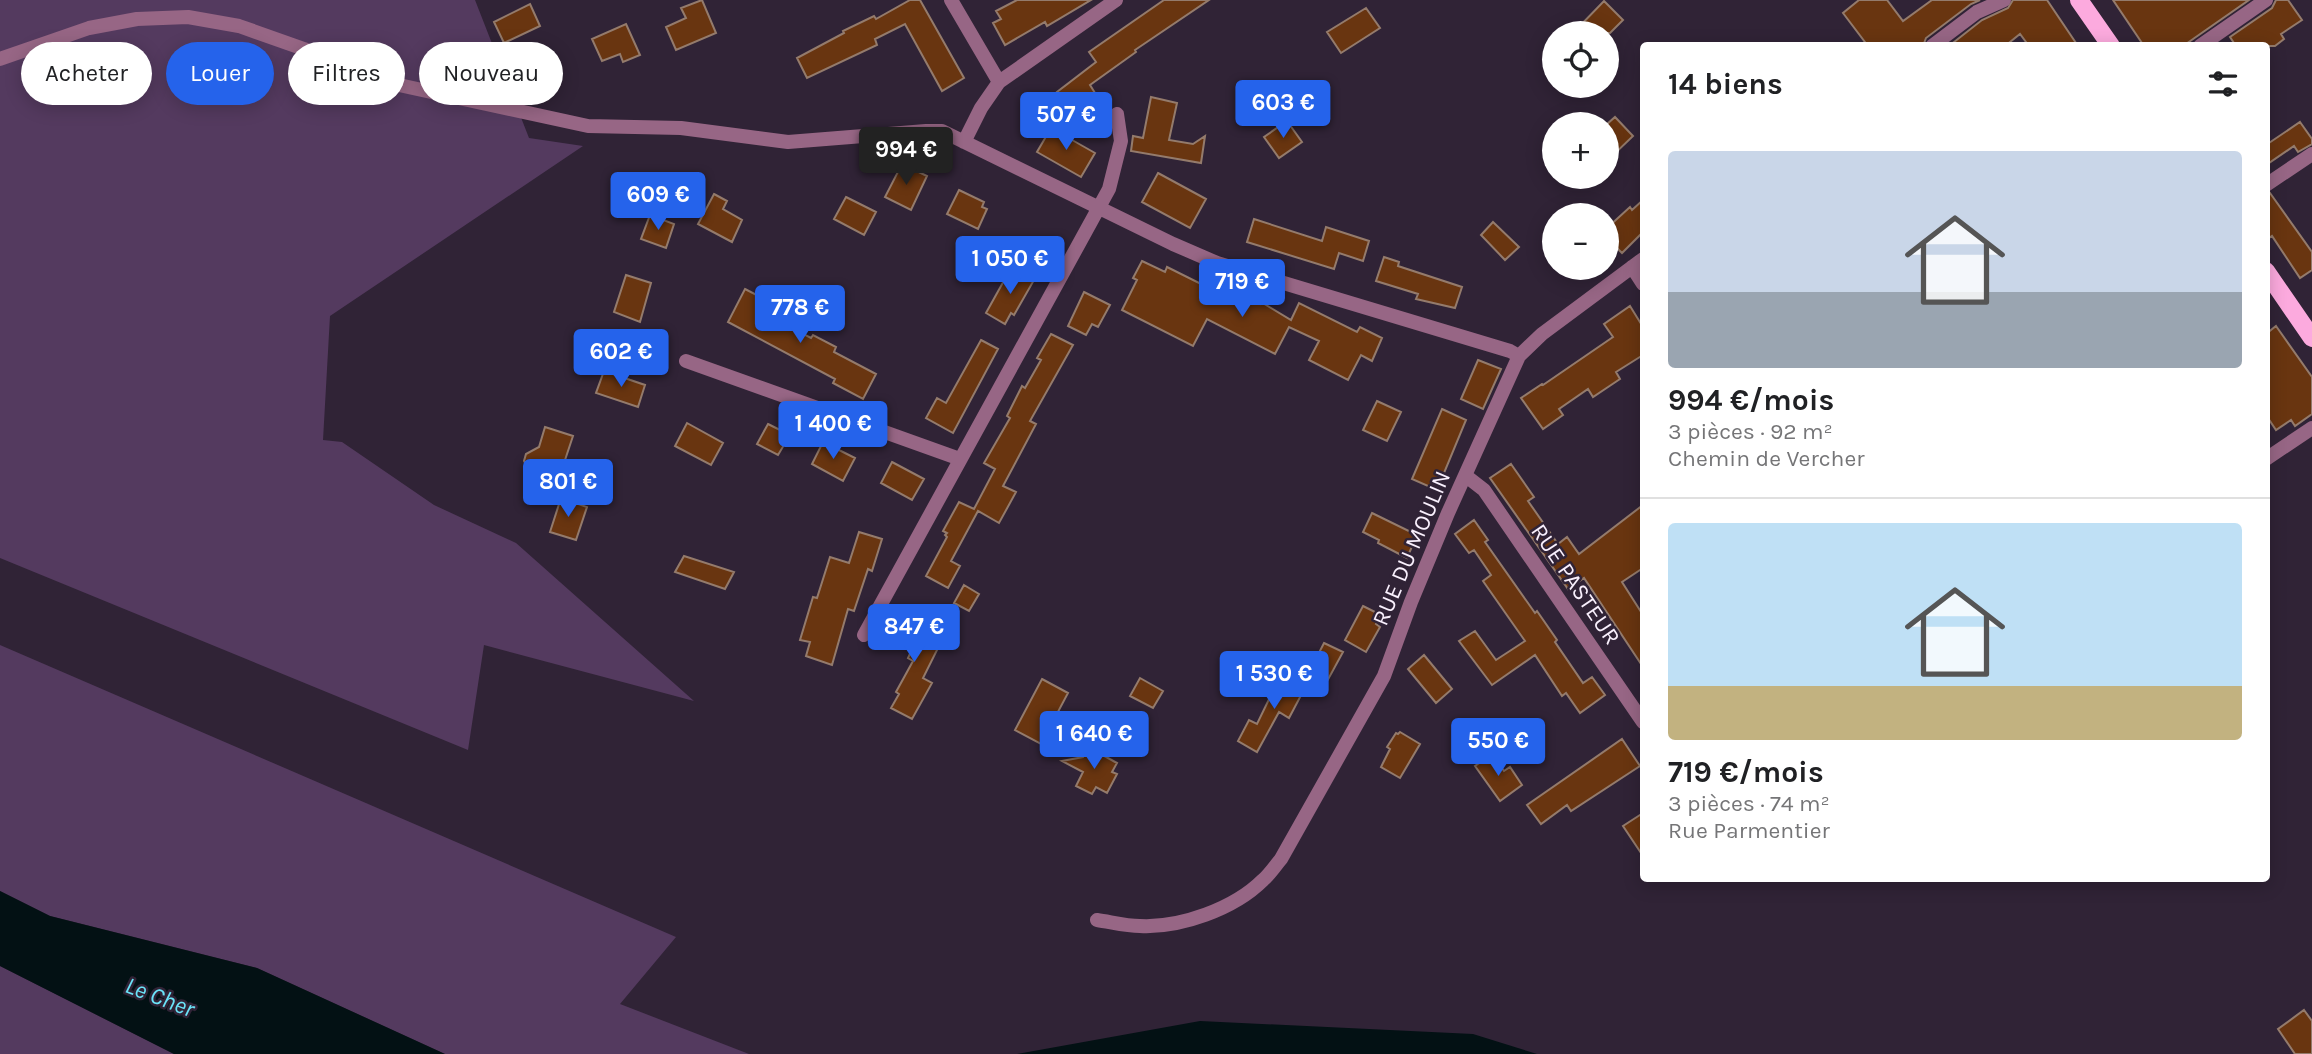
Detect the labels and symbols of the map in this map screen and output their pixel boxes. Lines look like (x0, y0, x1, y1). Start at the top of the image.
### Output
pin: 603 € (1234, 80, 1332, 140)
pin: 507 € (1017, 92, 1115, 152)
pin: 994 € (857, 128, 955, 187)
pin: 609 € (609, 173, 707, 232)
pin: 1 050 € (945, 236, 1075, 296)
pin: 719 € (1193, 260, 1291, 319)
pin: 778 € (751, 286, 849, 345)
pin: 602 € (572, 330, 670, 389)
pin: 1 400 € (768, 402, 898, 461)
pin: 801 € (519, 460, 617, 519)
street label: RUE DU MOULIN (1367, 467, 1456, 630)
street label: RUE PASTEUR (1525, 519, 1626, 650)
pin: 847 € (865, 604, 963, 664)
pin: 1 530 € (1209, 652, 1339, 711)
pin: 1 640 € (1029, 712, 1159, 771)
pin: 550 € (1449, 718, 1547, 778)
water label: Le Cher (121, 971, 199, 1023)

